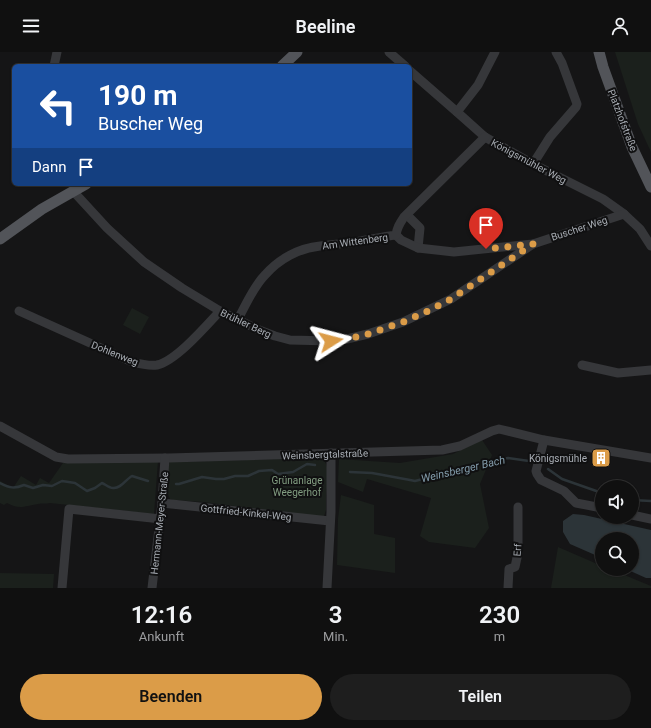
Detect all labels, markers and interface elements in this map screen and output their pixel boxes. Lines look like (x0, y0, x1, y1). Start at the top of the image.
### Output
icon: menu (20, 15, 42, 37)
icon: person (609, 15, 631, 37)
text: Beeline (296, 16, 355, 37)
text: 190 m (98, 79, 177, 112)
icon: left (32, 80, 84, 132)
street label: Platzhofstraße (606, 88, 639, 153)
text: Buscher Weg (98, 113, 203, 134)
street label: Königsmühler Weg (489, 137, 568, 186)
icon: arrive (75, 156, 97, 178)
text: Dann (32, 158, 67, 176)
pin (469, 208, 503, 249)
icon: arrive (475, 214, 497, 236)
street label: Buscher Weg (550, 214, 609, 243)
street label: Am Wittenberg (321, 231, 389, 252)
street label: Brühler Berg (219, 307, 273, 340)
position arrow (310, 320, 352, 362)
street label: Dohlenweg (90, 339, 140, 368)
street label: Weinsbergtalstraße (282, 447, 368, 462)
building icon: Königsmühle (590, 447, 612, 469)
water label: Weinsberger Bach (420, 453, 507, 485)
place label: Königsmühle (529, 453, 587, 464)
street label: Hermann-Meyer-Straße (149, 471, 170, 575)
park label: Grünanlage Weegerhof (272, 475, 323, 498)
map controls (595, 480, 639, 576)
button: sound (595, 480, 639, 524)
street label: Gottfried-Kinkel-Weg (200, 502, 292, 523)
button: search (595, 532, 639, 576)
street label: Erf (512, 543, 523, 557)
text: 12:16 (131, 601, 192, 629)
text: 3 (329, 601, 342, 629)
text: 230 (479, 601, 520, 629)
text: Ankunft (139, 629, 184, 644)
text: Min. (323, 629, 348, 644)
text: m (494, 629, 505, 644)
button: Beenden (20, 674, 322, 720)
button: Teilen (330, 674, 631, 720)

